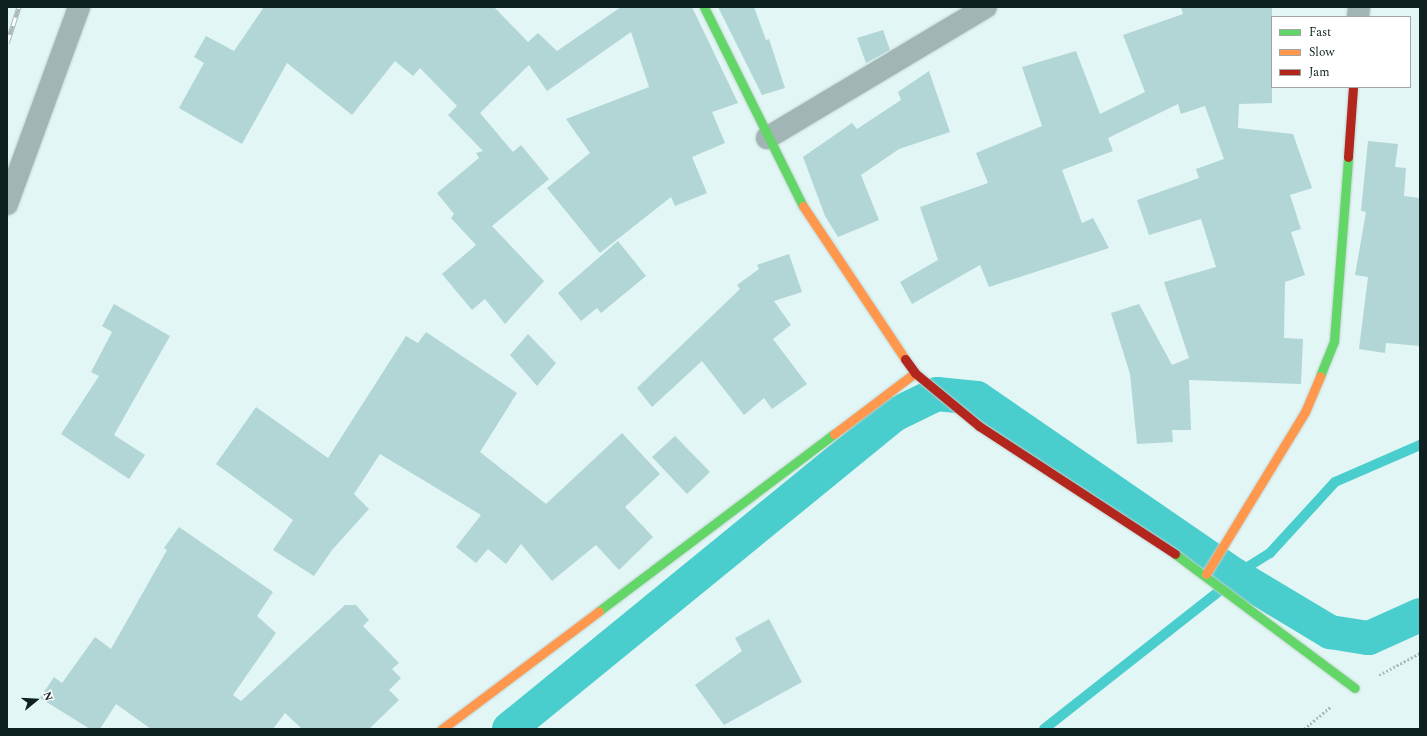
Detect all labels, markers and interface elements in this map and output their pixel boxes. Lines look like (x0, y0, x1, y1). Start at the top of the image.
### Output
legend (1271, 16, 1411, 88)
text: Fast (1309, 23, 1331, 42)
text: Slow (1309, 43, 1334, 62)
text: Jam (1309, 63, 1330, 82)
north arrow (16, 680, 56, 720)
text: N (38, 689, 57, 703)

